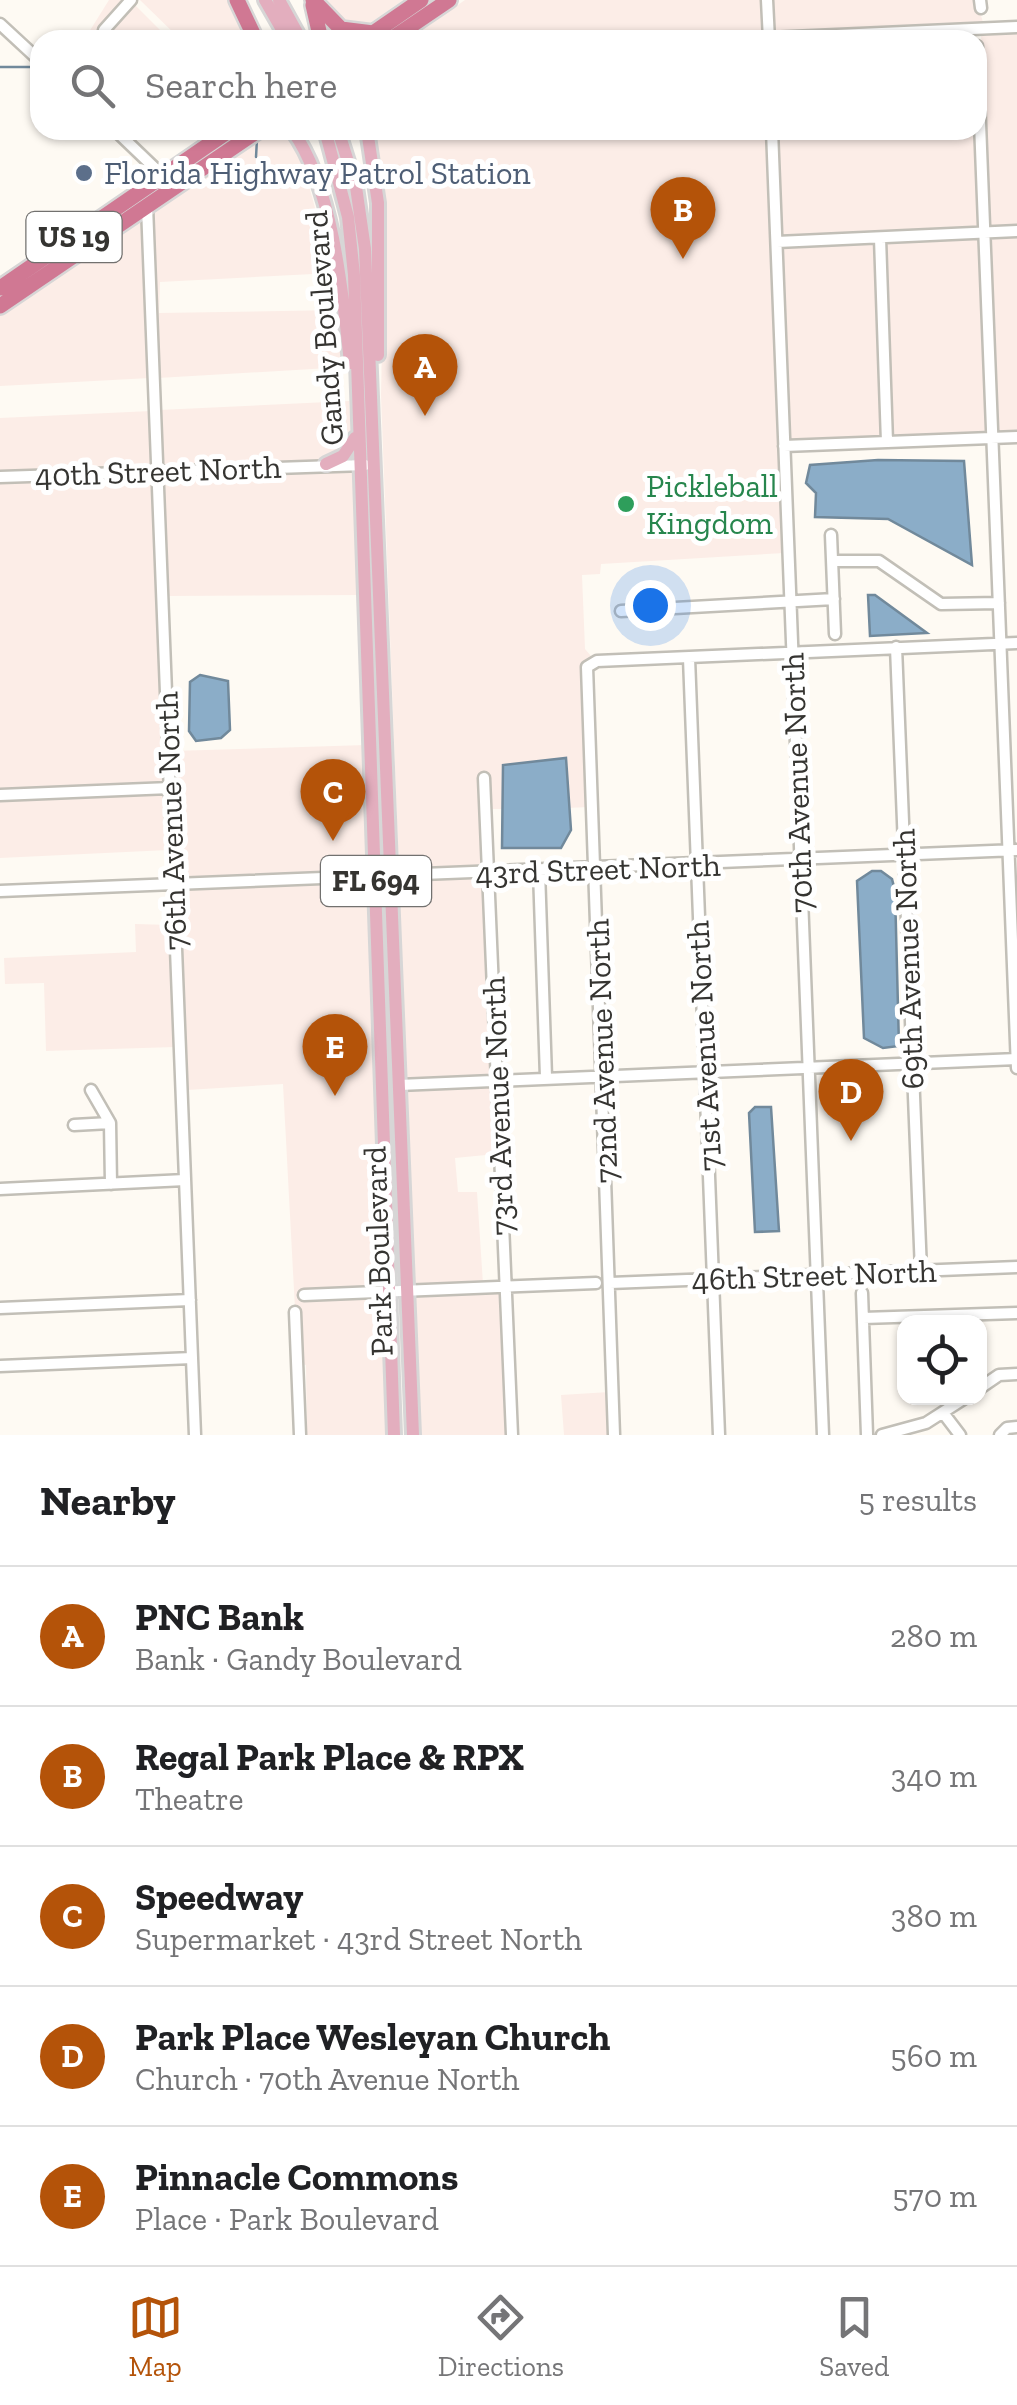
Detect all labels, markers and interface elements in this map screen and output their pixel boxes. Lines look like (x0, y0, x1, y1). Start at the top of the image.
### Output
search box (30, 30, 987, 140)
icon: search (65, 58, 120, 113)
text: Search here (145, 62, 337, 108)
place label: Florida Highway Patrol Station (104, 154, 531, 192)
marker: Florida Highway Patrol Station (73, 162, 95, 184)
pin: B (650, 176, 716, 259)
street label: Gandy Boulevard (297, 209, 351, 447)
road number: US 19 (27, 212, 122, 262)
pin: A (392, 334, 458, 416)
street label: 40th Street North (34, 448, 282, 494)
place label: Pickleball Kingdom (646, 467, 778, 542)
marker: Pickleball Kingdom (615, 493, 637, 515)
your location (625, 580, 676, 631)
street label: 70th Avenue North (773, 652, 821, 914)
street label: 76th Avenue North (147, 691, 195, 951)
pin: C (300, 758, 366, 841)
street label: 69th Avenue North (884, 828, 932, 1090)
street label: 43rd Street North (475, 846, 721, 892)
road number: FL 694 (321, 856, 431, 906)
street label: 72nd Avenue North (578, 918, 626, 1184)
street label: 71st Avenue North (678, 920, 730, 1172)
street label: 73rd Avenue North (474, 976, 522, 1236)
pin: E (302, 1014, 368, 1096)
pin: D (818, 1058, 884, 1141)
street label: Park Boulevard (355, 1145, 401, 1357)
street label: 46th Street North (691, 1252, 937, 1298)
map controls (897, 1315, 987, 1405)
button: locate (897, 1315, 987, 1405)
text: Nearby (40, 1475, 176, 1526)
text: 5 results (859, 1481, 977, 1519)
text: PNC Bank (135, 1594, 304, 1640)
text: A (62, 1617, 83, 1655)
text: 280 m (890, 1617, 977, 1655)
text: Bank · Gandy Boulevard (135, 1640, 462, 1678)
text: Regal Park Place & RPX (135, 1734, 524, 1780)
text: B (63, 1757, 82, 1795)
text: 340 m (891, 1757, 977, 1795)
text: Theatre (135, 1780, 244, 1818)
text: Speedway (135, 1874, 303, 1920)
text: C (62, 1897, 83, 1935)
text: 380 m (891, 1897, 977, 1935)
text: Supermarket · 43rd Street North (135, 1920, 582, 1958)
text: Park Place Wesleyan Church (135, 2014, 610, 2060)
text: D (61, 2037, 84, 2075)
text: 560 m (890, 2037, 977, 2075)
text: Church · 70th Avenue North (135, 2060, 519, 2098)
text: Pinnacle Commons (135, 2154, 458, 2200)
text: E (63, 2177, 82, 2215)
text: 570 m (892, 2177, 977, 2215)
text: Place · Park Boulevard (135, 2200, 439, 2238)
tab: Map (128, 2290, 183, 2383)
tab: Directions (438, 2290, 564, 2383)
tab: Saved (819, 2290, 889, 2383)

